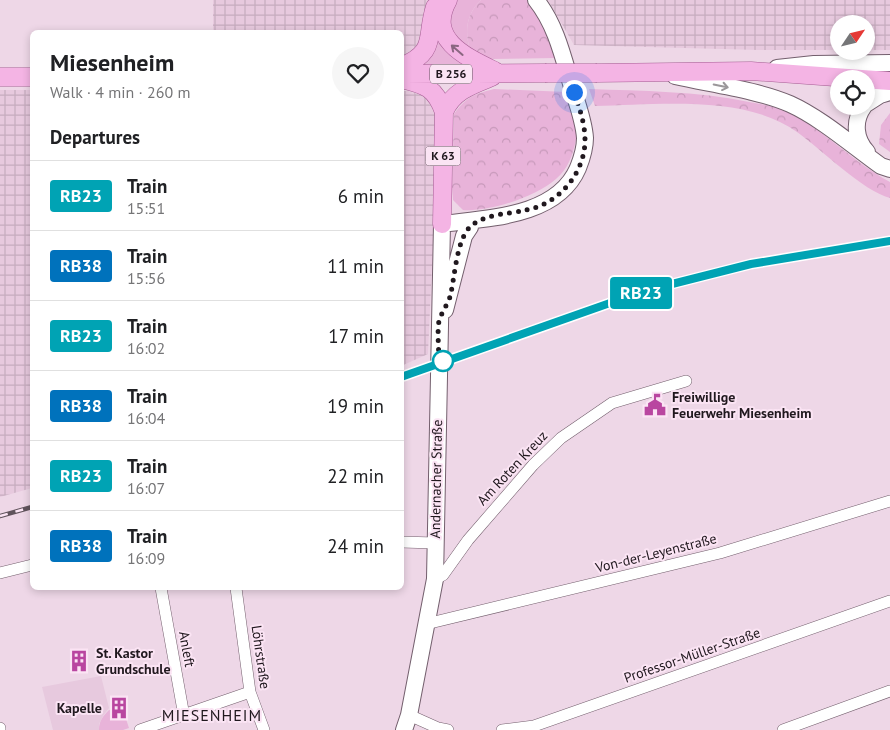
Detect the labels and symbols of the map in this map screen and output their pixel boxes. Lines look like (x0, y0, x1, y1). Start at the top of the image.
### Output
north arrow (830, 15, 875, 60)
one-way arrow (451, 44, 464, 56)
road number: B 256 (430, 64, 472, 84)
your location (562, 80, 587, 105)
one-way arrow (712, 82, 728, 91)
road number: K 63 (426, 146, 460, 166)
line badge: RB23 (606, 277, 676, 309)
unlabelled marker (432, 350, 454, 372)
place label: Freiwillige Feuerwehr Miesenheim (672, 388, 811, 422)
public building icon: Freiwillige Feuerwehr Miesenheim (642, 392, 668, 418)
street label: Andernacher Straße (426, 419, 446, 539)
street label: Am Roten Kreuz (473, 427, 551, 509)
street label: Von-der-Leyenstraße (593, 529, 718, 577)
street label: Professor-Müller-Straße (621, 623, 763, 687)
street label: Löhrstraße (248, 624, 274, 690)
street label: Anleft (175, 630, 199, 669)
place label: St. Kastor Grundschule (96, 644, 171, 678)
building icon: St. Kastor Grundschule (66, 648, 92, 674)
building icon: Kapelle (106, 695, 132, 721)
place label: Kapelle (57, 699, 102, 717)
district label: MIESENHEIM (162, 705, 262, 725)

